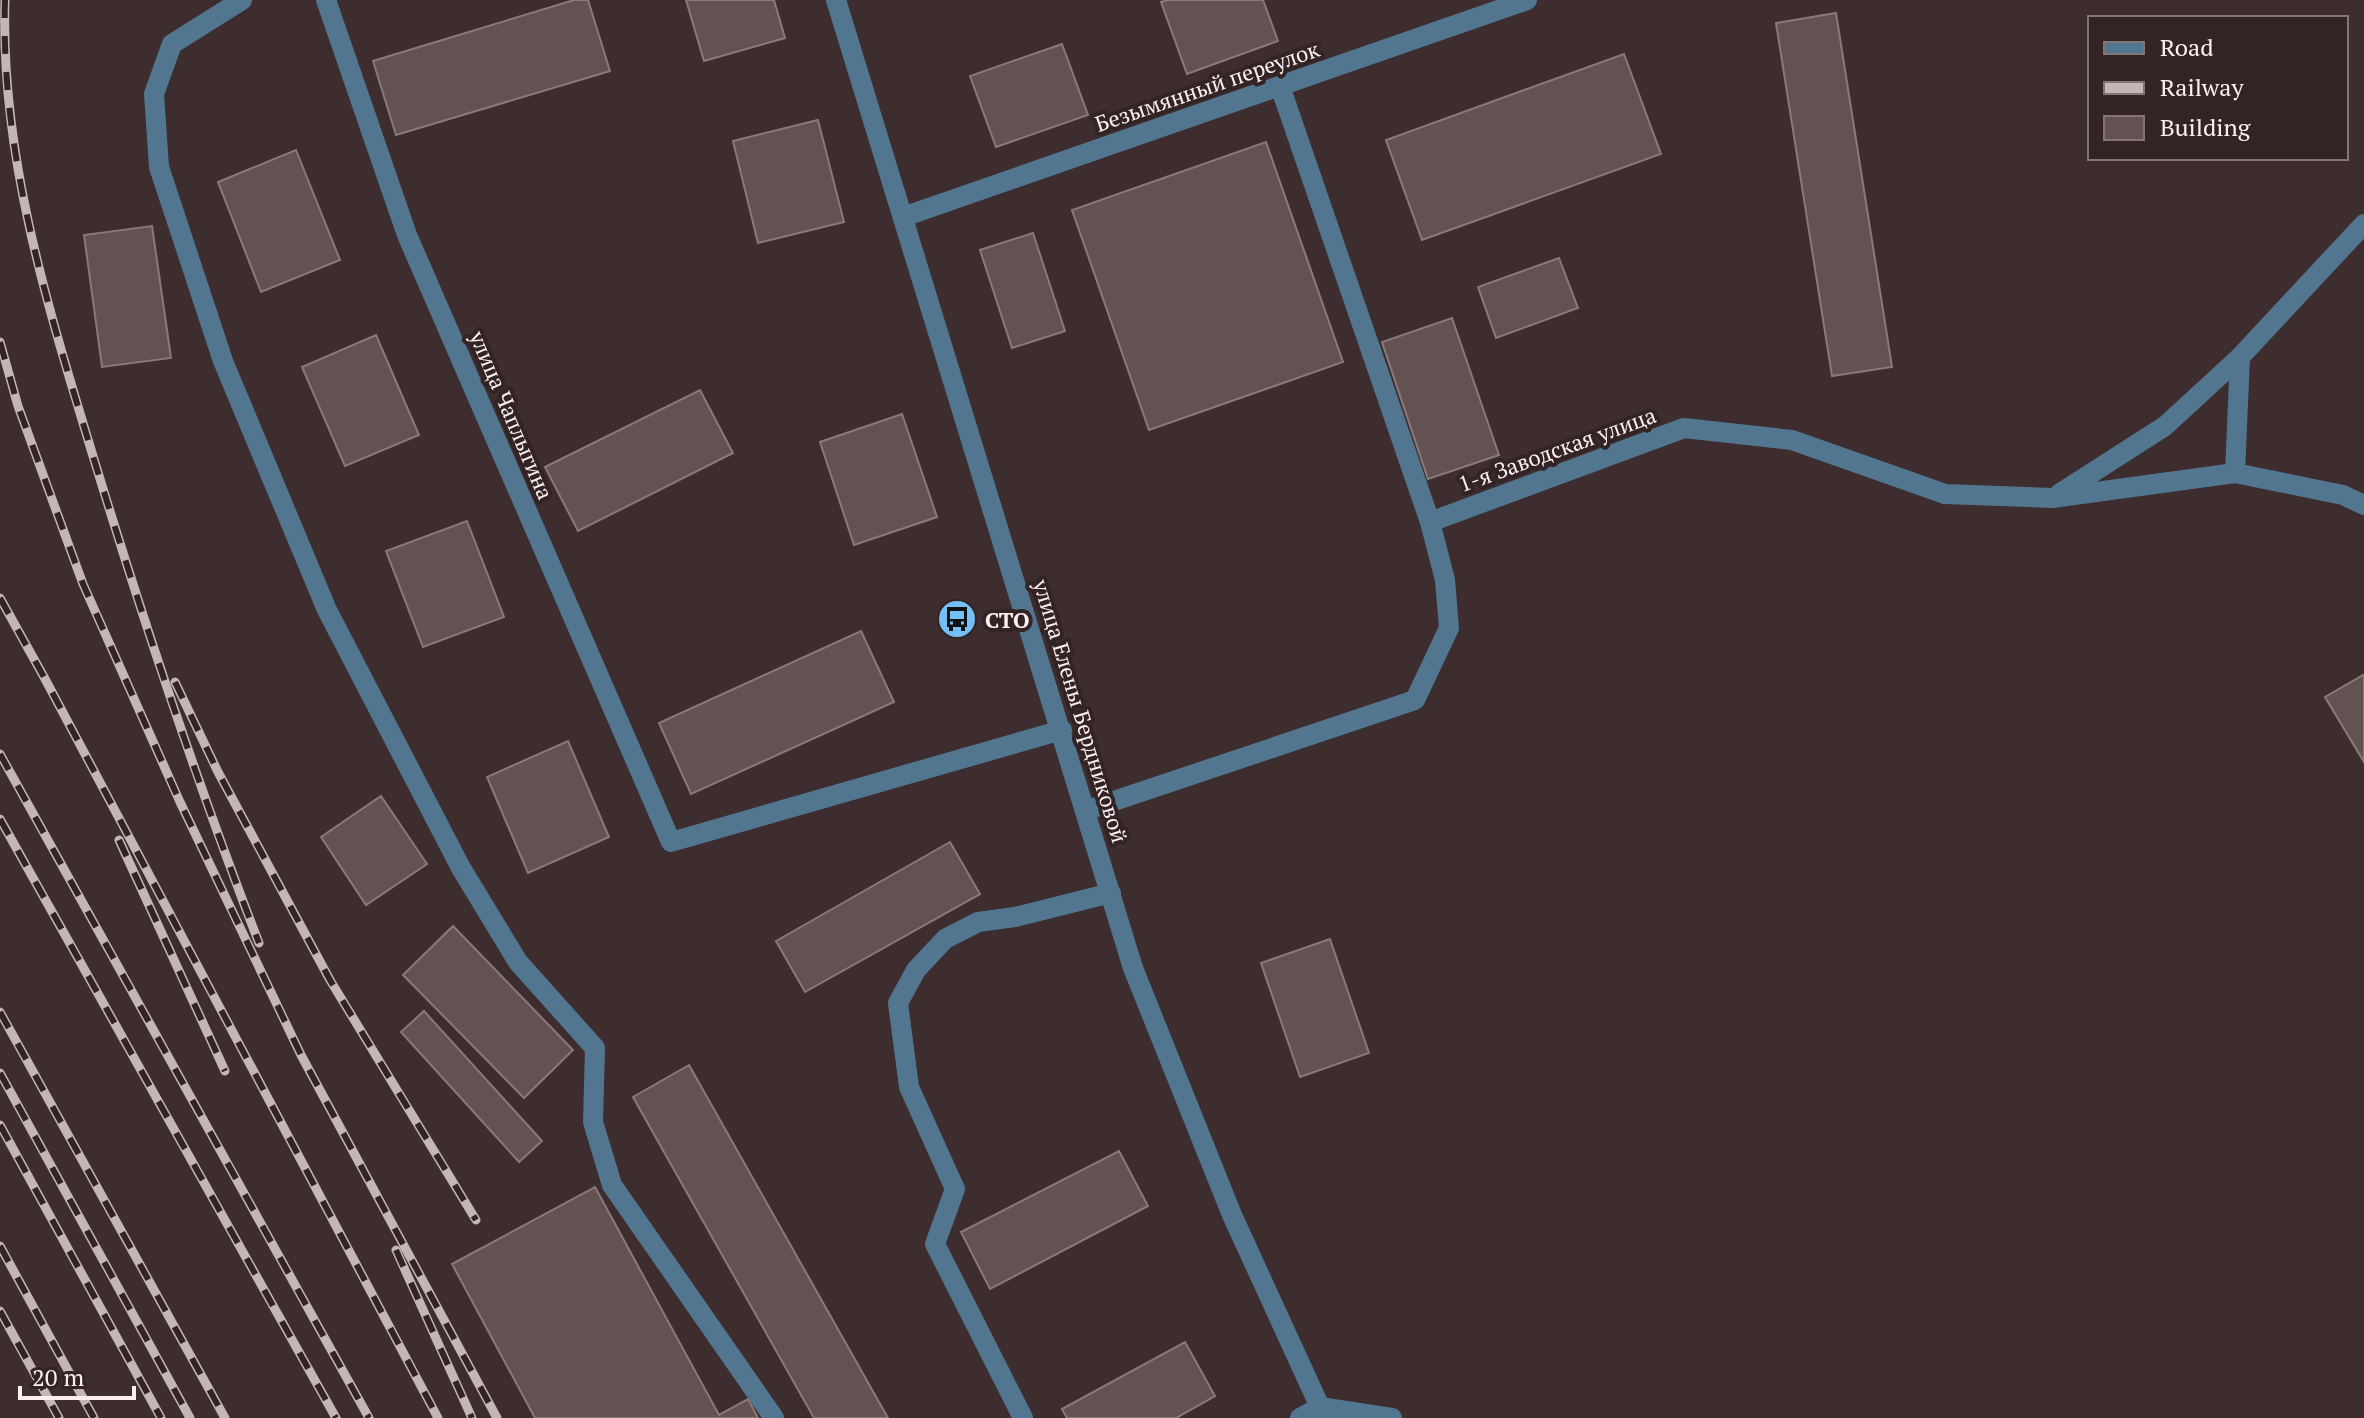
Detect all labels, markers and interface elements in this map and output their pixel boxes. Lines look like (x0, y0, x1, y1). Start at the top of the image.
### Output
legend (2088, 16, 2348, 160)
text: Road (2160, 31, 2214, 63)
street label: Безымянный переулок (1091, 34, 1323, 138)
text: Railway (2160, 71, 2244, 103)
text: Building (2160, 111, 2251, 143)
street label: улица Чаплыгина (463, 325, 561, 504)
street label: 1-я Заводская улица (1454, 400, 1660, 498)
street label: улица Елены Бердниковой (1027, 575, 1135, 846)
bus stop icon: СТО (936, 598, 978, 640)
place label: СТО (985, 605, 1030, 634)
scale bar (20, 1350, 134, 1400)
text: 20 m (32, 1361, 84, 1393)

